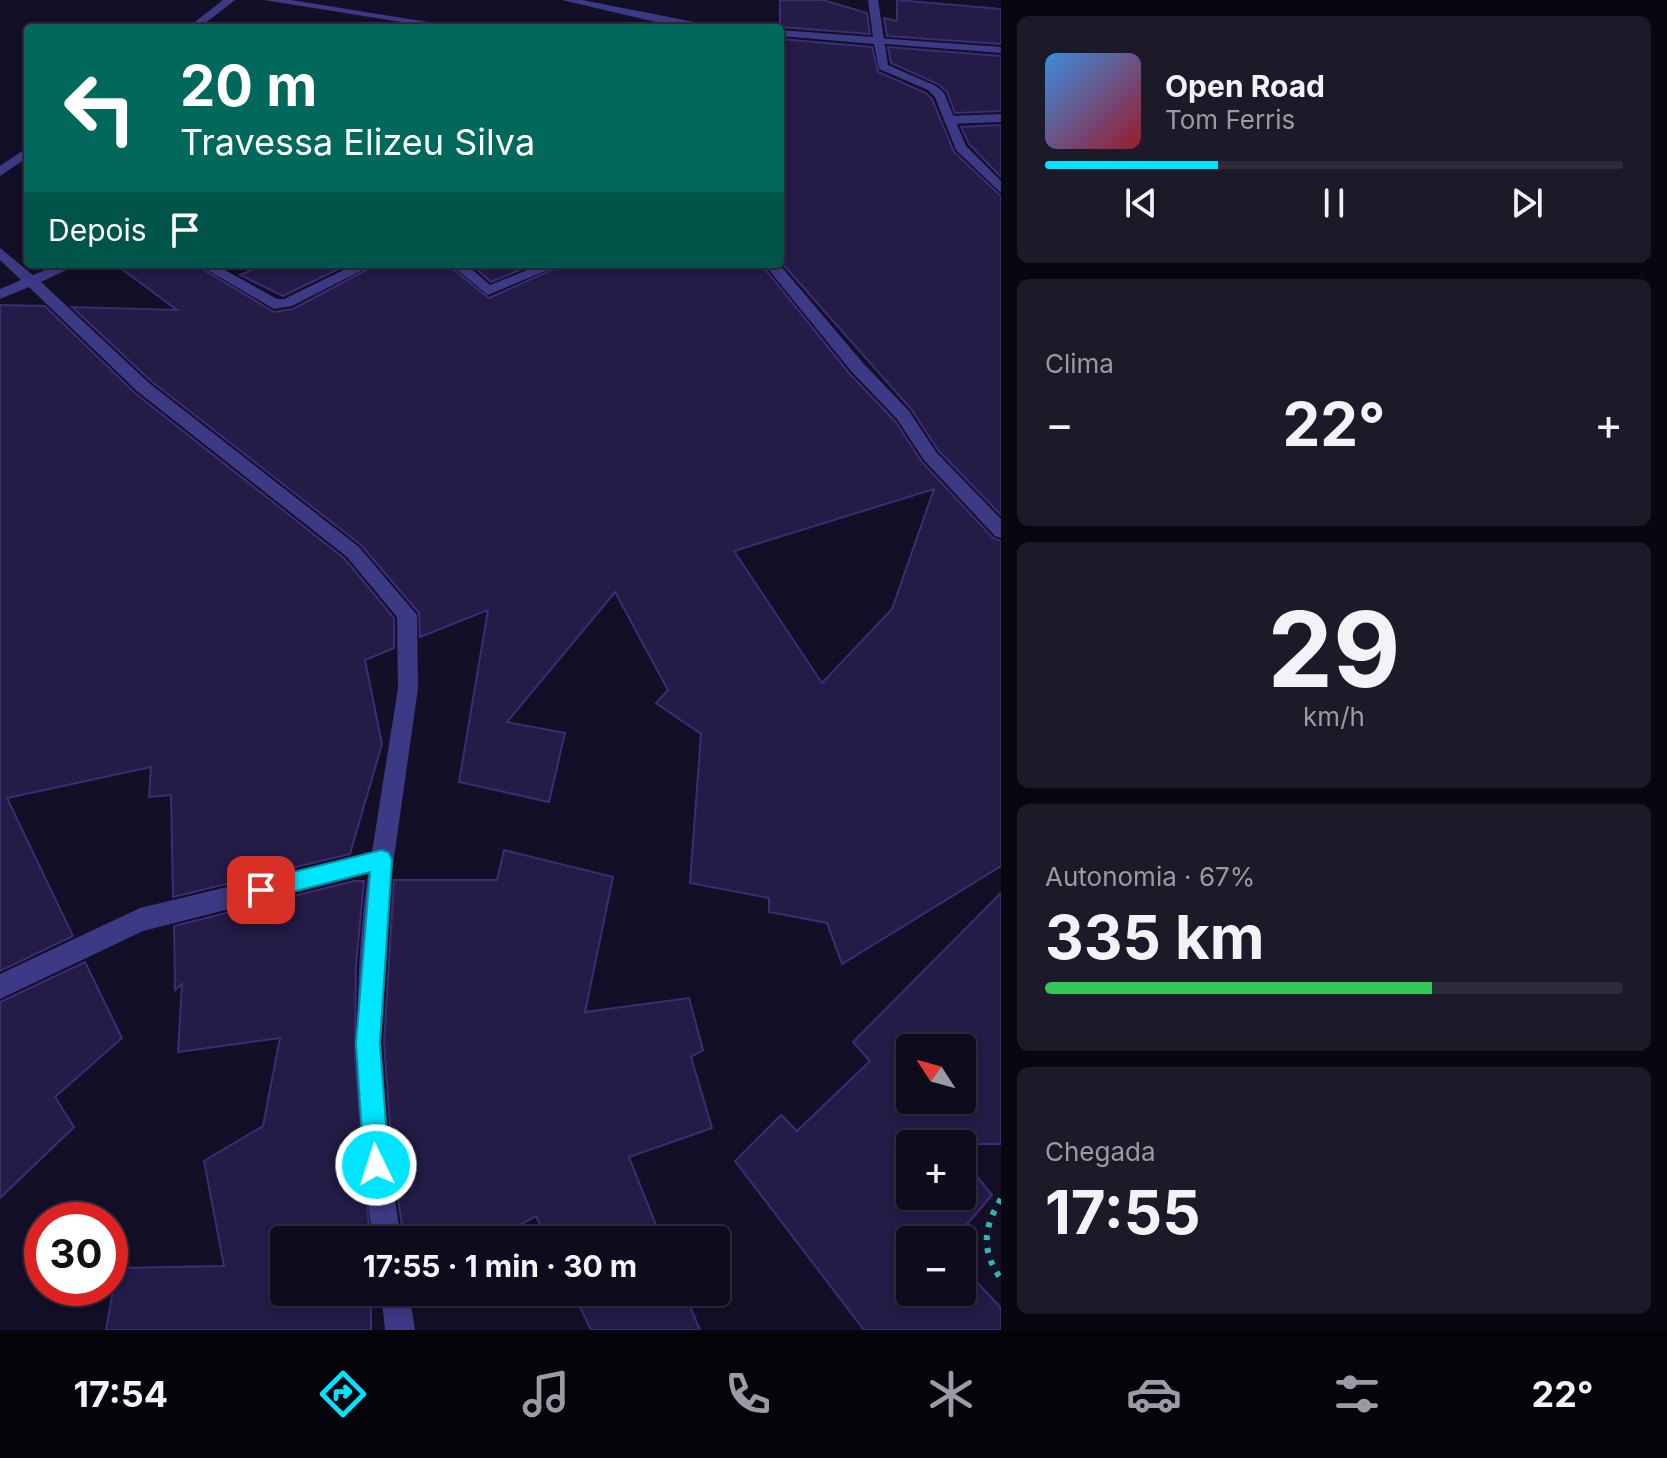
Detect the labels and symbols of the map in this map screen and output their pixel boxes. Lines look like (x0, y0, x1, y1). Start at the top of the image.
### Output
pin (227, 856, 295, 924)
north arrow (896, 1034, 976, 1114)
position arrow (334, 1123, 418, 1207)
speed limit sign: 30 (24, 1202, 128, 1306)

